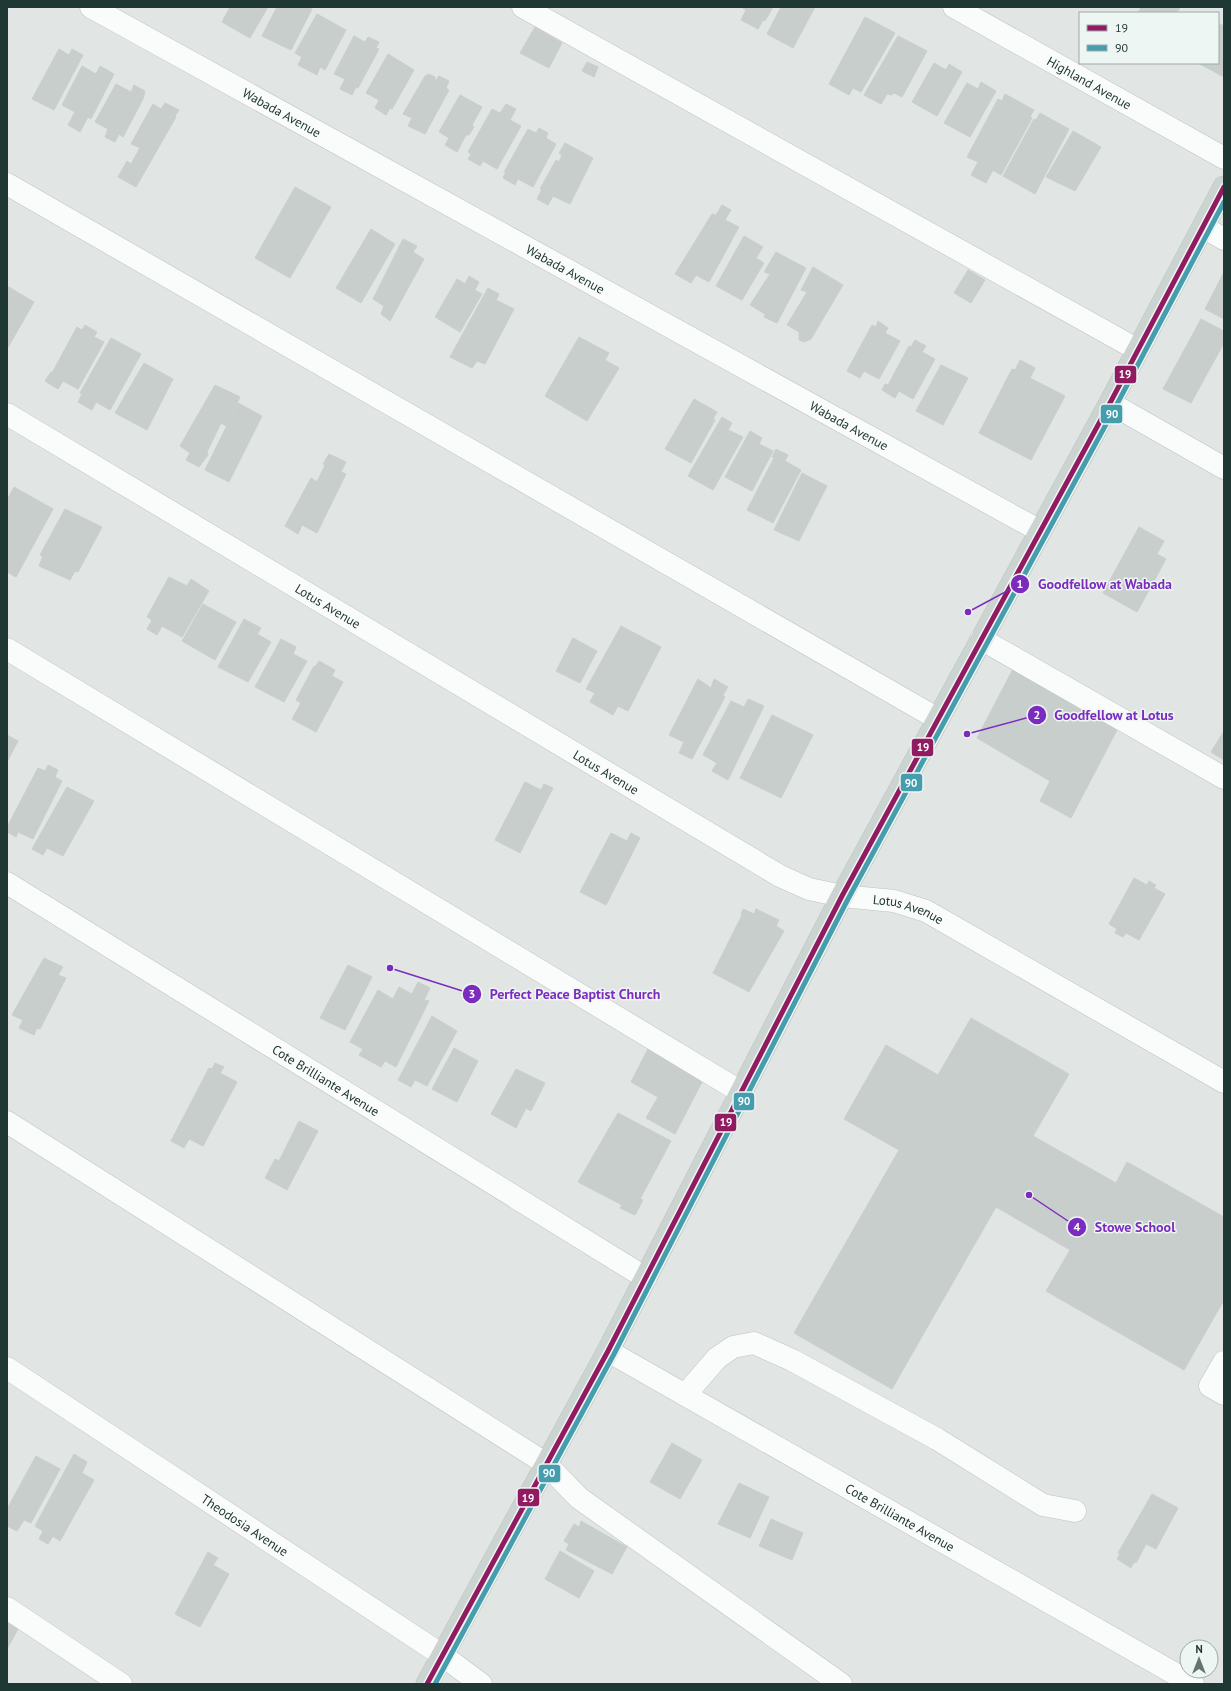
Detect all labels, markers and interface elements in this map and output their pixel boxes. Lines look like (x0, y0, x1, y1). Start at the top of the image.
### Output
legend (1079, 12, 1219, 64)
text: 19 (1115, 20, 1128, 35)
text: 90 (1115, 40, 1129, 55)
street label: Highland Avenue (1044, 53, 1134, 114)
street label: Wabada Avenue (239, 84, 324, 141)
street label: Wabada Avenue (523, 241, 608, 298)
line badge: 19 (1114, 365, 1137, 384)
text: 19 (1119, 367, 1131, 381)
street label: Wabada Avenue (807, 397, 891, 455)
line badge: 90 (1100, 404, 1123, 424)
text: 90 (1106, 407, 1118, 421)
callout: Goodfellow at Wabada (1010, 571, 1181, 597)
text: Goodfellow at Wabada (1038, 575, 1172, 593)
text: 1 (1017, 576, 1023, 591)
street label: Lotus Avenue (292, 580, 364, 632)
callout: Goodfellow at Lotus (1027, 702, 1182, 728)
text: Goodfellow at Lotus (1054, 706, 1174, 724)
text: 2 (1034, 707, 1040, 722)
line badge: 19 (911, 738, 934, 757)
text: 19 (917, 740, 929, 754)
street label: Lotus Avenue (570, 746, 642, 799)
line badge: 90 (900, 773, 923, 792)
text: 90 (905, 776, 917, 790)
street label: Lotus Avenue (872, 891, 946, 928)
callout: Perfect Peace Baptist Church (462, 981, 669, 1007)
text: Perfect Peace Baptist Church (490, 985, 660, 1003)
text: 3 (469, 986, 475, 1001)
street label: Cote Brilliante Avenue (269, 1041, 383, 1120)
line badge: 90 (733, 1092, 755, 1111)
text: 90 (738, 1094, 750, 1108)
line badge: 19 (714, 1113, 737, 1132)
text: 19 (720, 1115, 732, 1129)
callout: Stowe School (1067, 1214, 1184, 1240)
text: Stowe School (1095, 1218, 1176, 1236)
text: 4 (1074, 1219, 1081, 1234)
line badge: 90 (538, 1464, 561, 1483)
text: 90 (543, 1466, 555, 1480)
street label: Cote Brilliante Avenue (842, 1480, 957, 1555)
line badge: 19 (517, 1488, 540, 1507)
street label: Theodosia Avenue (198, 1490, 291, 1560)
text: 19 (522, 1491, 534, 1505)
north arrow (1179, 1639, 1219, 1679)
text: N (1195, 1642, 1203, 1656)

